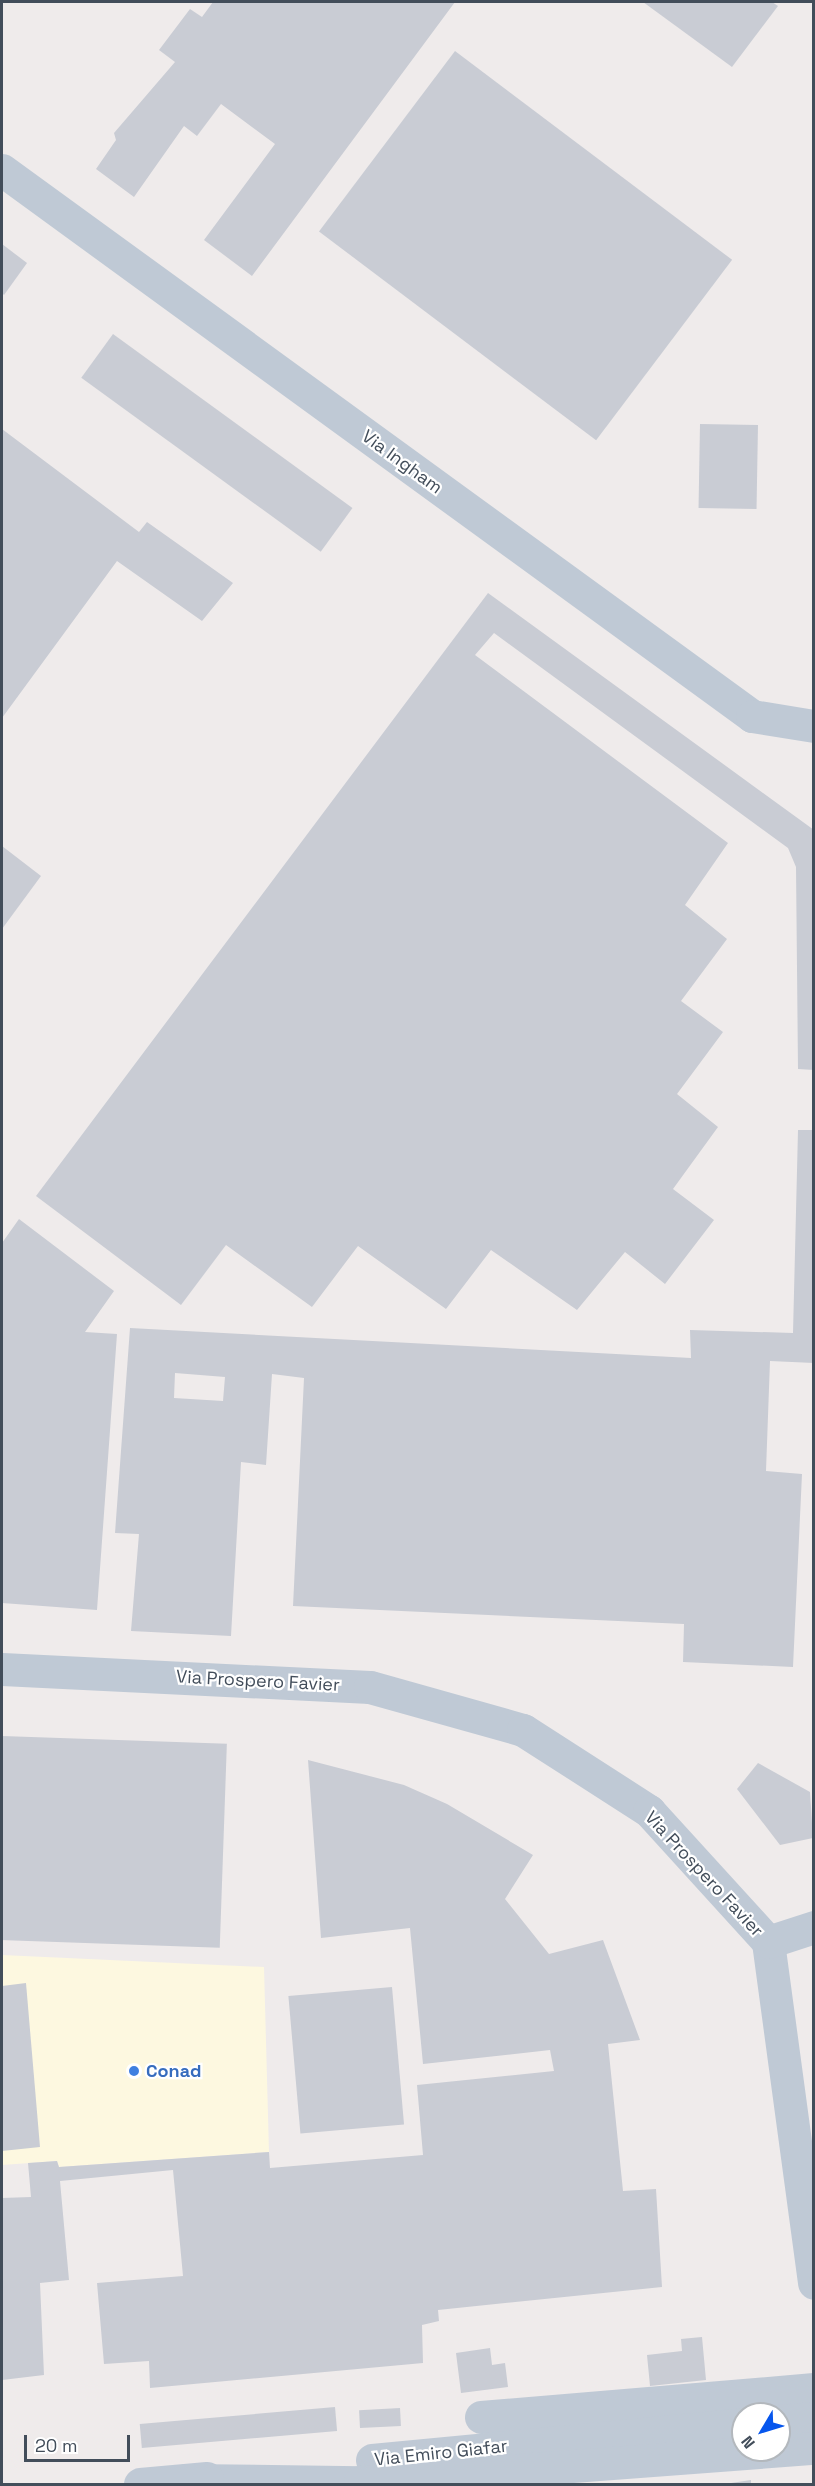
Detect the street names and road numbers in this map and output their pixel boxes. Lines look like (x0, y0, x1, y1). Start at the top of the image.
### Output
street label: Via Ingham (357, 426, 447, 498)
street label: Via Prospero Favier (176, 1666, 340, 1696)
street label: Via Prospero Favier (640, 1807, 768, 1941)
street label: Via Emiro Giafar (373, 2435, 509, 2471)

